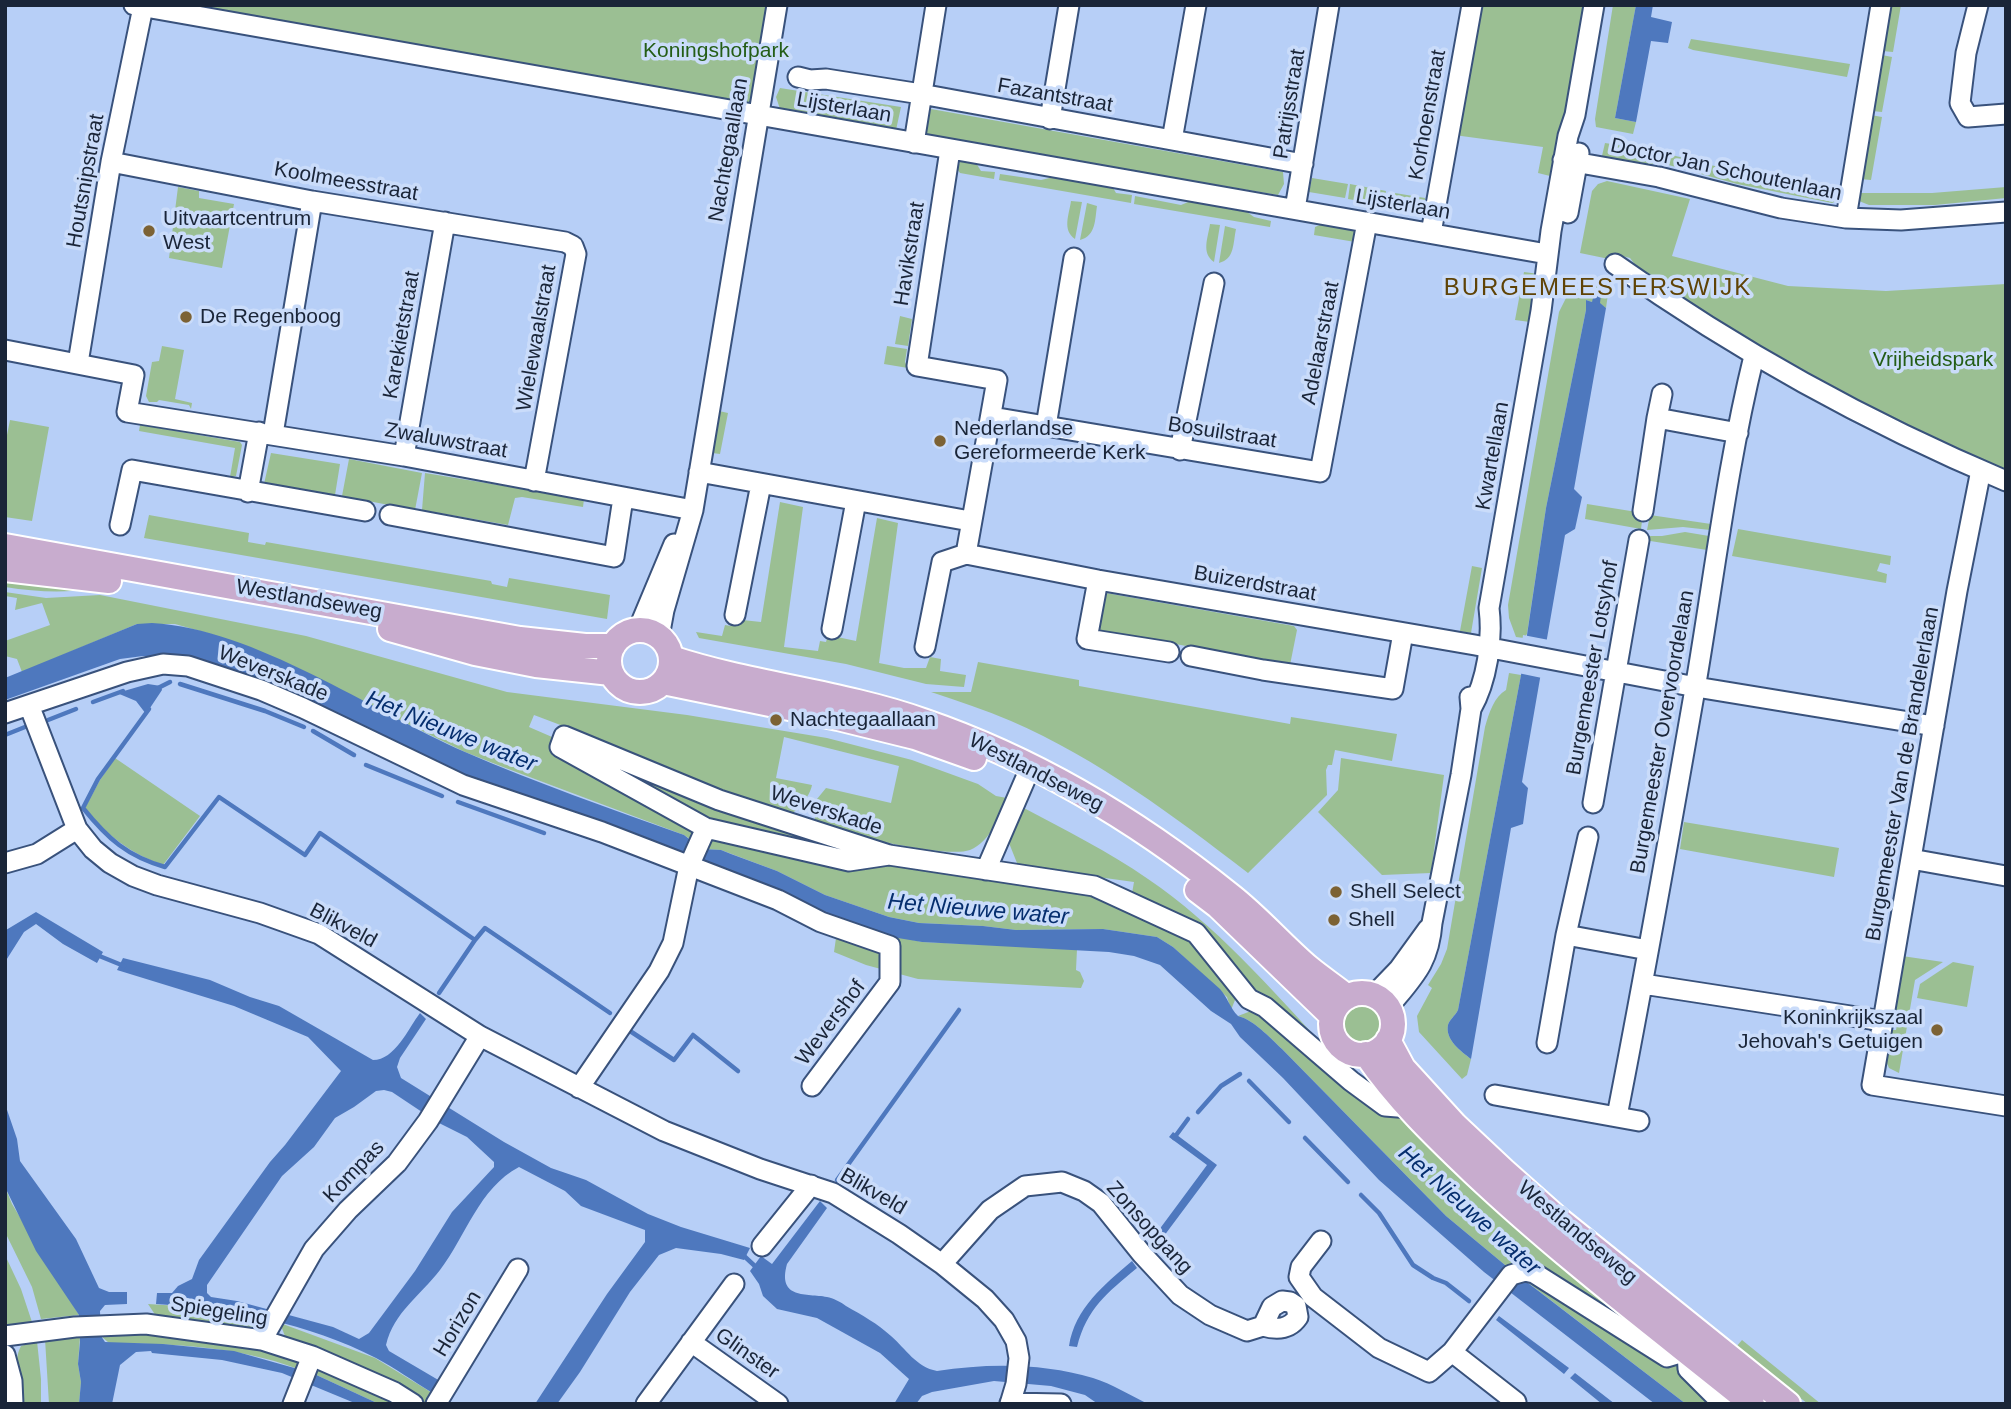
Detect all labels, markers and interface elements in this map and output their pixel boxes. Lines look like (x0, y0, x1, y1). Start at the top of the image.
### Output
park label: Koningshofpark (643, 38, 789, 64)
street label: Patrijsstraat (1269, 47, 1311, 161)
street label: Korhoenstraat (1404, 48, 1452, 182)
street label: Fazantstraat (995, 73, 1115, 119)
street label: Nachtegaallaan (704, 76, 754, 224)
street label: Lijsterlaan (795, 87, 893, 129)
street label: Houtsnipstraat (62, 112, 110, 250)
street label: Doctor Jan Schoutenlaan (1608, 133, 1844, 207)
street label: Koolmeesstraat (272, 157, 420, 207)
street label: Lijsterlaan (1354, 184, 1452, 226)
street label: Havikstraat (889, 200, 931, 308)
place label: Uitvaartcentrum West (163, 206, 311, 256)
marker: Uitvaartcentrum West (141, 223, 157, 239)
street label: Wielewaalstraat (512, 263, 562, 413)
street label: Karekietstraat (378, 269, 426, 401)
district label: BURGEMEESTERSWIJK (1446, 274, 1750, 302)
street label: Adelaarstraat (1297, 279, 1345, 407)
place label: De Regenboog (200, 304, 341, 330)
marker: De Regenboog (178, 309, 194, 325)
park label: Vrijheidspark (1873, 347, 1993, 373)
street label: Kwartellaan (1471, 400, 1515, 512)
street label: Bosuilstraat (1166, 412, 1278, 454)
place label: Nederlandse Gereformeerde Kerk (954, 416, 1145, 466)
street label: Zwaluwstraat (383, 418, 509, 464)
marker: Nederlandse Gereformeerde Kerk (932, 433, 948, 449)
street label: Burgemeester Lotsyhof (1562, 559, 1624, 777)
street label: Buizerdstraat (1192, 561, 1318, 607)
street label: Westlandseweg (234, 575, 384, 625)
street label: Burgemeester Overvoordelaan (1626, 588, 1700, 876)
street label: Burgemeester Van de Brandelerlaan (1861, 605, 1945, 943)
street label: Weverskade (214, 641, 332, 707)
water label: Het Nieuwe water (362, 685, 540, 779)
place label: Nachtegaallaan (790, 707, 936, 733)
marker: Nachtegaallaan (768, 712, 784, 728)
street label: Westlandseweg (964, 728, 1108, 818)
street label: Weverskade (767, 781, 885, 841)
place label: Shell Select (1350, 879, 1461, 905)
marker: Shell Select (1328, 884, 1344, 900)
water label: Het Nieuwe water (886, 888, 1070, 932)
street label: Blikveld (305, 898, 381, 954)
place label: Shell (1348, 907, 1395, 933)
marker: Shell (1326, 912, 1342, 928)
street label: Wevershof (791, 975, 871, 1071)
place label: Koninkrijkszaal Jehovah's Getuigen (1738, 1005, 1923, 1055)
marker: Koninkrijkszaal Jehovah's Getuigen (1929, 1022, 1945, 1038)
street label: Kompas (318, 1136, 390, 1208)
water label: Het Nieuwe water (1392, 1140, 1546, 1282)
street label: Blikveld (835, 1163, 911, 1221)
street label: Zonsopgang (1101, 1176, 1197, 1280)
street label: Westlandseweg (1512, 1176, 1642, 1290)
street label: Horizon (429, 1286, 487, 1362)
street label: Spiegeling (169, 1292, 269, 1332)
street label: Glinster (710, 1323, 784, 1385)

